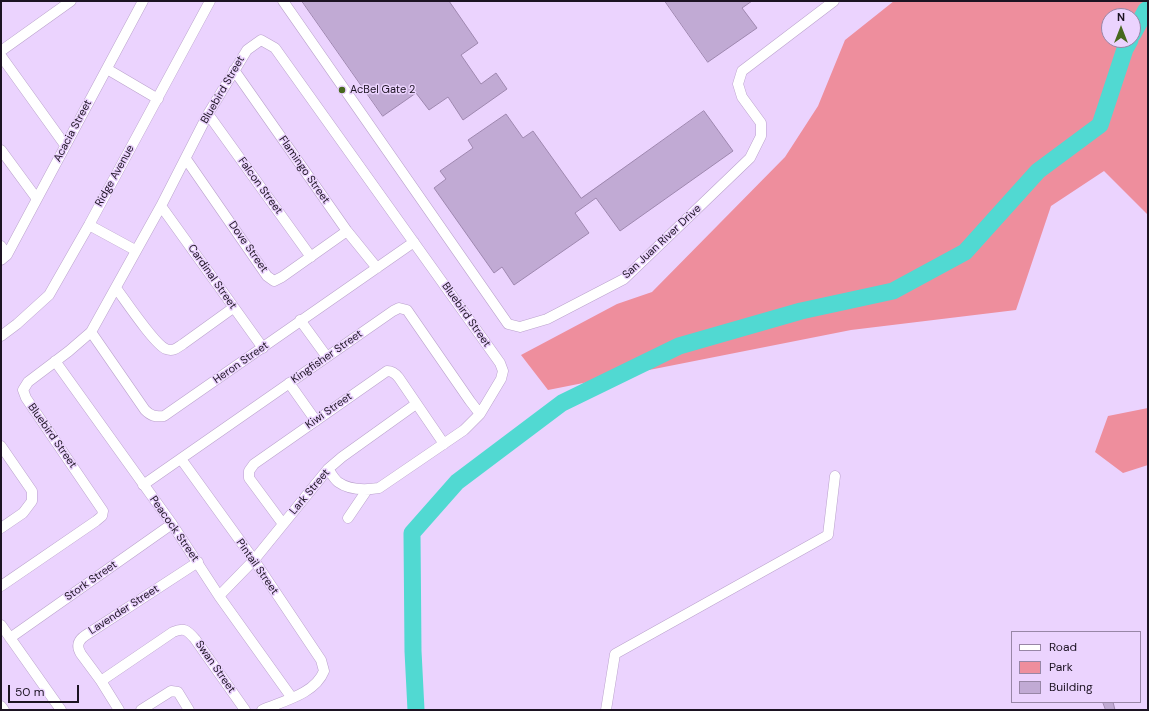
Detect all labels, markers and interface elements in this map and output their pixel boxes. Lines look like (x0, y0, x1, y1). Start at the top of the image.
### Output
north arrow (1101, 8, 1141, 48)
text: N (1117, 10, 1125, 24)
street label: Bluebird Street (198, 54, 248, 126)
place label: AcBel Gate 2 (350, 83, 415, 97)
marker: AcBel Gate 2 (337, 85, 347, 95)
street label: Acacia Street (51, 98, 95, 164)
street label: Flamingo Street (276, 134, 332, 206)
street label: Ridge Avenue (93, 143, 137, 209)
street label: Falcon Street (235, 155, 285, 217)
street label: San Juan River Drive (620, 202, 704, 282)
street label: Dove Street (225, 219, 271, 275)
street label: Cardinal Street (185, 242, 239, 312)
street label: Bluebird Street (439, 280, 493, 350)
street label: Kingfisher Street (289, 328, 365, 386)
street label: Heron Street (211, 339, 271, 387)
street label: Kiwi Street (303, 390, 355, 432)
street label: Bluebird Street (25, 401, 79, 471)
street label: Lark Street (287, 467, 333, 517)
street label: Peacock Street (146, 494, 202, 564)
street label: Pintail Street (233, 537, 281, 597)
street label: Stork Street (62, 558, 120, 604)
street label: Lavender Street (86, 582, 162, 638)
legend (1011, 631, 1141, 703)
street label: Swan Street (192, 638, 238, 696)
text: Road (1049, 639, 1077, 655)
text: Park (1049, 659, 1073, 675)
scale bar (10, 677, 81, 703)
text: Building (1049, 679, 1093, 695)
text: 50 m (15, 684, 44, 700)

